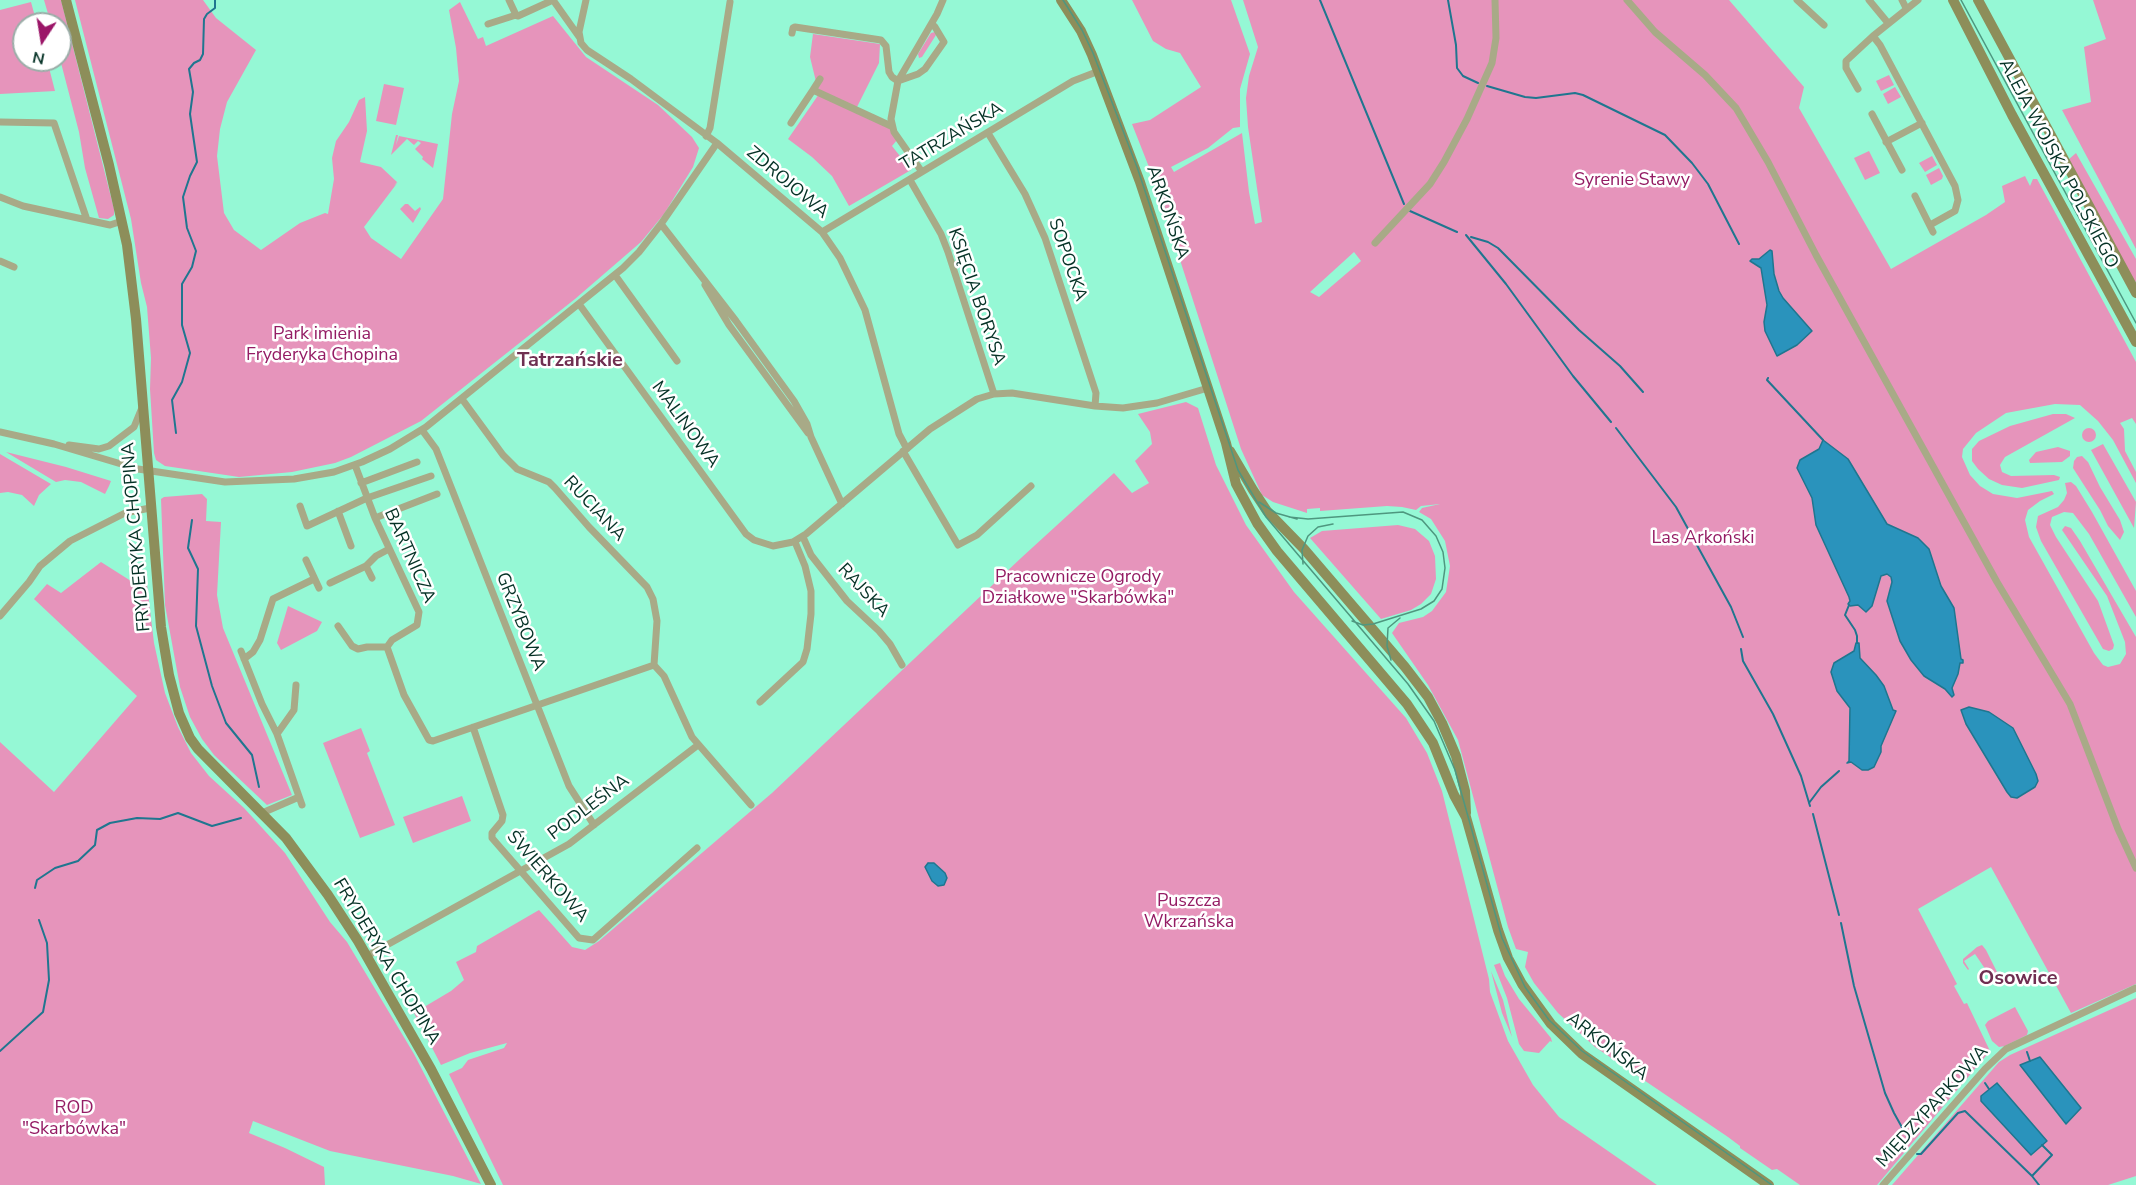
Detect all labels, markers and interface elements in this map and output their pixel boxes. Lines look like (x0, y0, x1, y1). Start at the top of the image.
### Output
north arrow (12, 12, 72, 72)
text: N (31, 46, 47, 70)
street label: ALEJA WOJSKA POLSKIEGO (1994, 56, 2122, 272)
street label: TATRZAŃSKA (897, 98, 1007, 176)
street label: ZDROJOWA (742, 142, 832, 224)
street label: ARKOŃSKA (1141, 163, 1193, 263)
park label: Syrenie Stawy (1574, 170, 1690, 192)
street label: SOPOCKA (1043, 216, 1091, 304)
street label: KSIĘCIA BORYSA (942, 226, 1010, 368)
park label: Park imienia Fryderyka Chopina (246, 324, 398, 366)
district label: Tatrzańskie (517, 349, 623, 373)
street label: MALINOWA (646, 378, 724, 472)
street label: FRYDERYKA CHOPINA (118, 441, 156, 633)
street label: RUCIANA (558, 472, 630, 546)
street label: BARTNICZA (379, 505, 439, 607)
park label: Las Arkoński (1651, 528, 1755, 550)
street label: RAJSKA (833, 559, 893, 623)
park label: Pracownicze Ogrody Działkowe "Skarbówka" (982, 567, 1174, 610)
street label: GRZYBOWA (490, 570, 550, 674)
street label: PODLEŚNA (544, 770, 634, 846)
street label: ŚWIERKOWA (501, 827, 593, 927)
street label: FRYDERYKA CHOPINA (328, 875, 444, 1049)
park label: Puszcza Wkrzańska (1144, 891, 1234, 934)
district label: Osowice (1978, 967, 2058, 991)
street label: ARKOŃSKA (1562, 1008, 1652, 1086)
street label: MIĘDZYPARKOWA (1873, 1042, 1993, 1172)
park label: ROD "Skarbówka" (22, 1098, 126, 1140)

